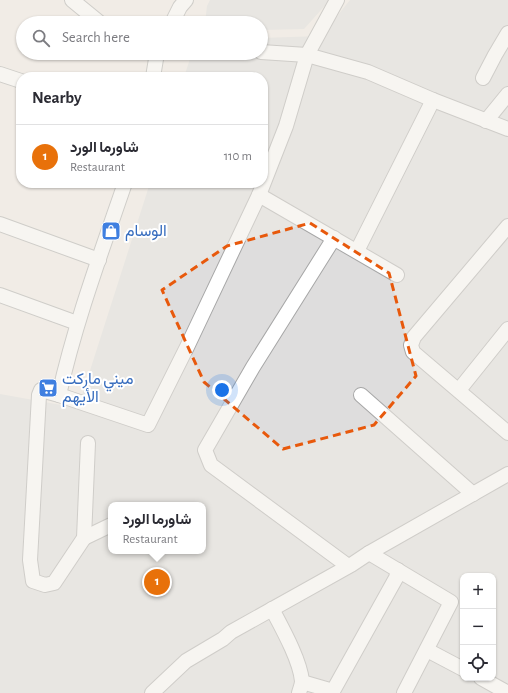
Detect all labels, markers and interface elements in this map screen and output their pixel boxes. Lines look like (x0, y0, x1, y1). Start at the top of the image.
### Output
search box (16, 16, 268, 60)
icon: search (30, 27, 52, 49)
text: Search here (62, 30, 130, 45)
text: Nearby (32, 89, 82, 106)
text: شاورما الورد (70, 140, 139, 155)
text: 1 (43, 150, 47, 163)
text: 110 m (224, 150, 252, 163)
text: Restaurant (70, 161, 125, 174)
shop icon: الوسام (100, 220, 122, 242)
place label: الوسام (125, 223, 167, 241)
place label: ميني ماركت الأيهم (62, 371, 133, 407)
supermarket icon: ميني ماركت الأيهم (37, 377, 59, 399)
your location (212, 380, 232, 400)
popup (108, 502, 206, 554)
text: شاورما الورد (123, 512, 191, 527)
text: Restaurant (123, 533, 178, 546)
pin: 1 (144, 567, 170, 597)
map controls (460, 573, 496, 681)
button: + (460, 573, 496, 609)
button: − (460, 609, 496, 645)
button: locate (460, 645, 496, 681)

